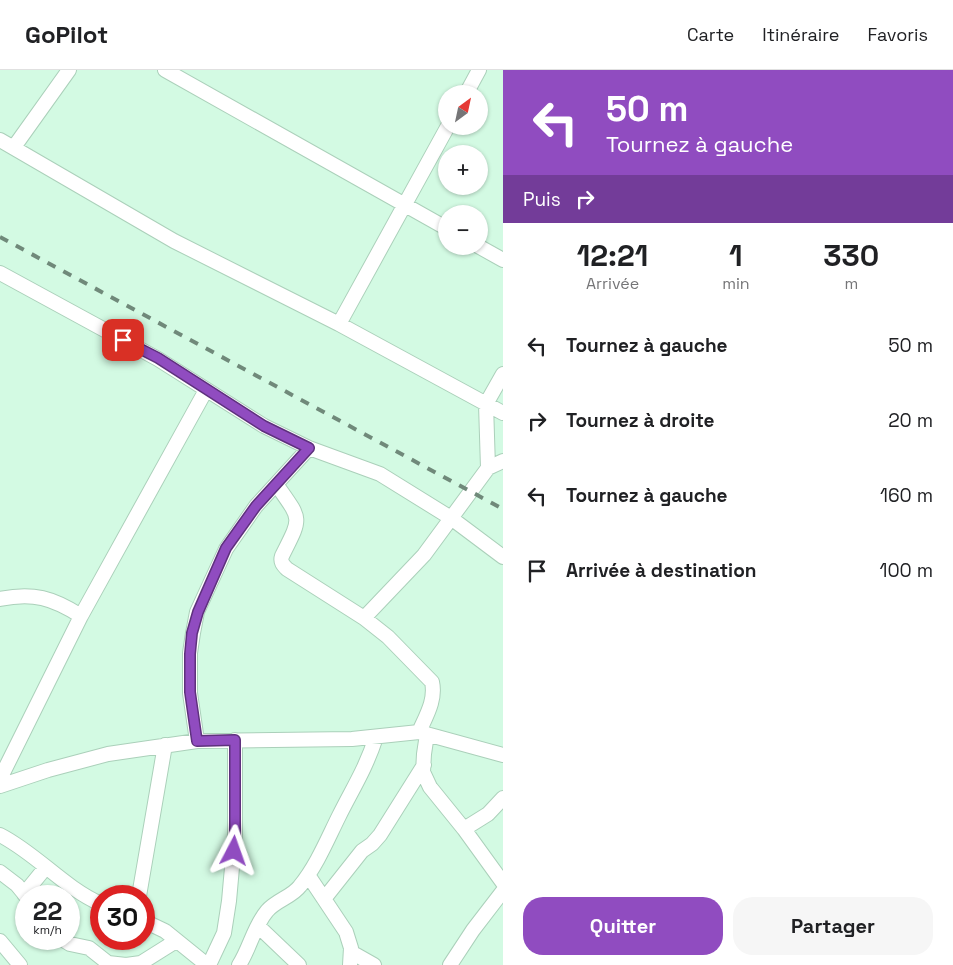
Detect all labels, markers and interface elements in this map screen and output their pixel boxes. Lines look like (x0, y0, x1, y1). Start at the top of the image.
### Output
text: GoPilot (25, 19, 108, 50)
text: Carte (687, 23, 734, 46)
text: Itinéraire (762, 23, 839, 46)
text: Favoris (867, 23, 928, 46)
north arrow (438, 85, 488, 135)
map controls (438, 85, 488, 255)
text: 50 m (606, 87, 688, 131)
icon: left (523, 90, 588, 155)
text: Tournez à gauche (606, 130, 793, 158)
button: + (438, 145, 488, 195)
icon: right (571, 185, 599, 213)
text: Puis (523, 187, 561, 212)
button: − (438, 205, 488, 255)
text: 12:21 (577, 236, 648, 275)
text: 1 (729, 236, 743, 275)
text: 330 (823, 236, 879, 275)
text: Arrivée (586, 273, 639, 294)
text: min (722, 273, 750, 294)
text: m (844, 273, 858, 294)
pin (102, 319, 144, 361)
icon: arrive (109, 326, 137, 354)
icon: left (523, 332, 551, 360)
text: Tournez à gauche (566, 333, 728, 358)
text: 50 m (888, 333, 933, 358)
icon: right (523, 407, 551, 435)
text: Tournez à droite (566, 408, 715, 433)
text: 20 m (888, 408, 933, 433)
icon: left (523, 482, 551, 510)
text: Tournez à gauche (566, 483, 728, 508)
text: 160 m (880, 483, 933, 508)
icon: arrive (523, 557, 551, 585)
text: Arrivée à destination (566, 558, 756, 583)
text: 100 m (879, 558, 933, 583)
position arrow (207, 824, 259, 876)
speed limit sign: 30 (90, 885, 155, 950)
text: 22 (33, 895, 62, 927)
button: Quitter (523, 897, 723, 955)
button: Partager (733, 897, 933, 955)
text: km/h (33, 922, 62, 938)

